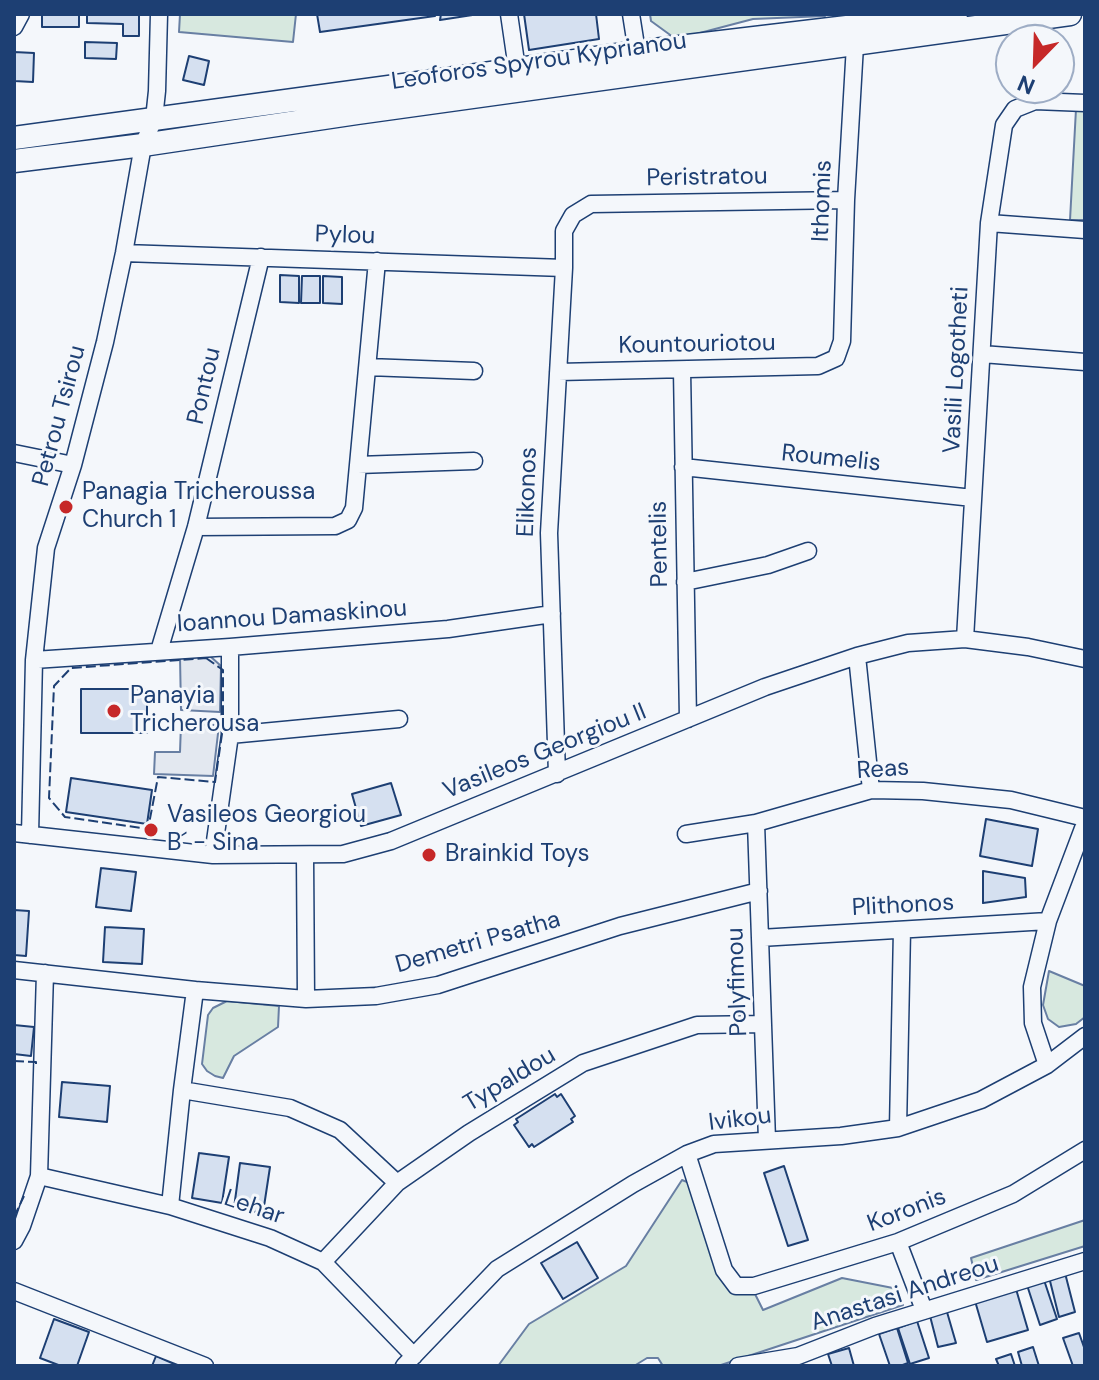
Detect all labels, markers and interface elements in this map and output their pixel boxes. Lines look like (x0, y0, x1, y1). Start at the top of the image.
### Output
north arrow (995, 24, 1075, 104)
street label: Leoforos Spyrou Kyprianou (390, 27, 688, 97)
text: N (1013, 68, 1039, 101)
street label: Ithomis (807, 159, 839, 243)
street label: Peristratou (646, 163, 768, 193)
street label: Pylou (314, 221, 376, 251)
street label: Vasili Logotheti (938, 286, 976, 454)
street label: Kountouriotou (618, 329, 776, 361)
street label: Petrou Tsirou (27, 342, 93, 490)
street label: Pontou (182, 345, 228, 427)
street label: Roumelis (780, 439, 882, 479)
street label: Elikonos (512, 446, 544, 538)
place label: Panagia Tricheroussa Church 1 (82, 479, 315, 535)
marker: Panagia Tricheroussa Church 1 (57, 498, 75, 516)
street label: Pentelis (645, 501, 675, 587)
street label: Ioannou Damaskinou (176, 595, 408, 639)
place label: Panayia Tricherousa (130, 683, 259, 739)
street label: Vasileos Georgiou II (439, 698, 651, 806)
marker: Panayia Tricherousa (105, 702, 123, 720)
street label: Reas (856, 754, 910, 786)
place label: Vasileos Georgiou B´ - Sina (167, 802, 366, 858)
marker: Vasileos Georgiou B´ - Sina (142, 821, 160, 839)
place label: Brainkid Toys (445, 841, 590, 869)
marker: Brainkid Toys (420, 846, 438, 864)
street label: Plithonos (851, 889, 955, 923)
street label: Demetri Psatha (392, 906, 564, 980)
street label: Polyfimou (722, 927, 754, 1037)
street label: Typaldou (459, 1041, 561, 1119)
street label: Ivikou (707, 1102, 773, 1138)
street label: Koronis (864, 1183, 950, 1239)
street label: Lehar (220, 1184, 288, 1232)
street label: Anastasi Andreou (807, 1250, 1003, 1338)

